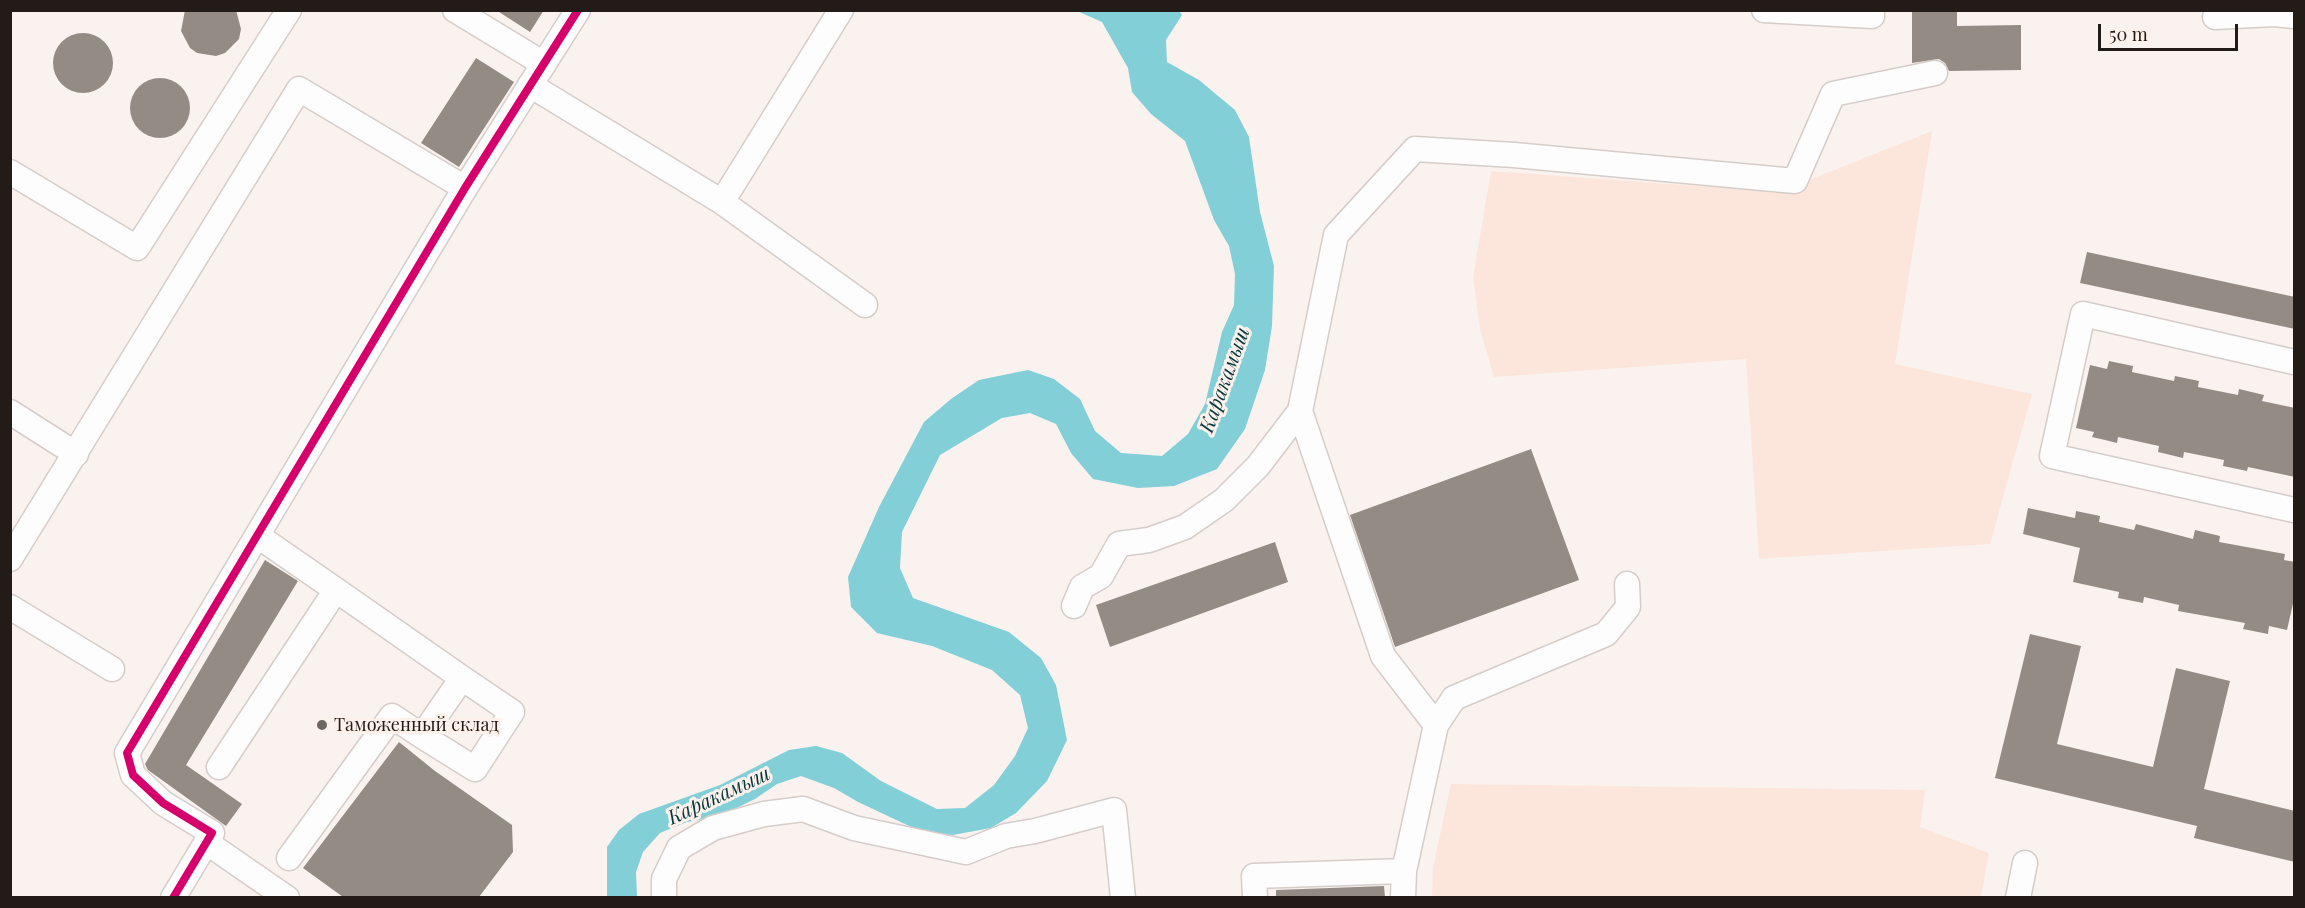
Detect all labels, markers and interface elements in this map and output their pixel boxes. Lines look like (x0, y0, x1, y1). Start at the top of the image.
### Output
scale bar (2101, 12, 2240, 50)
text: 50 m (2109, 22, 2148, 46)
water label: Каракамыш (1195, 324, 1255, 436)
place label: Таможенный склад (334, 714, 499, 736)
marker: Таможенный склад (315, 718, 329, 732)
water label: Каракамыш (664, 762, 774, 830)

